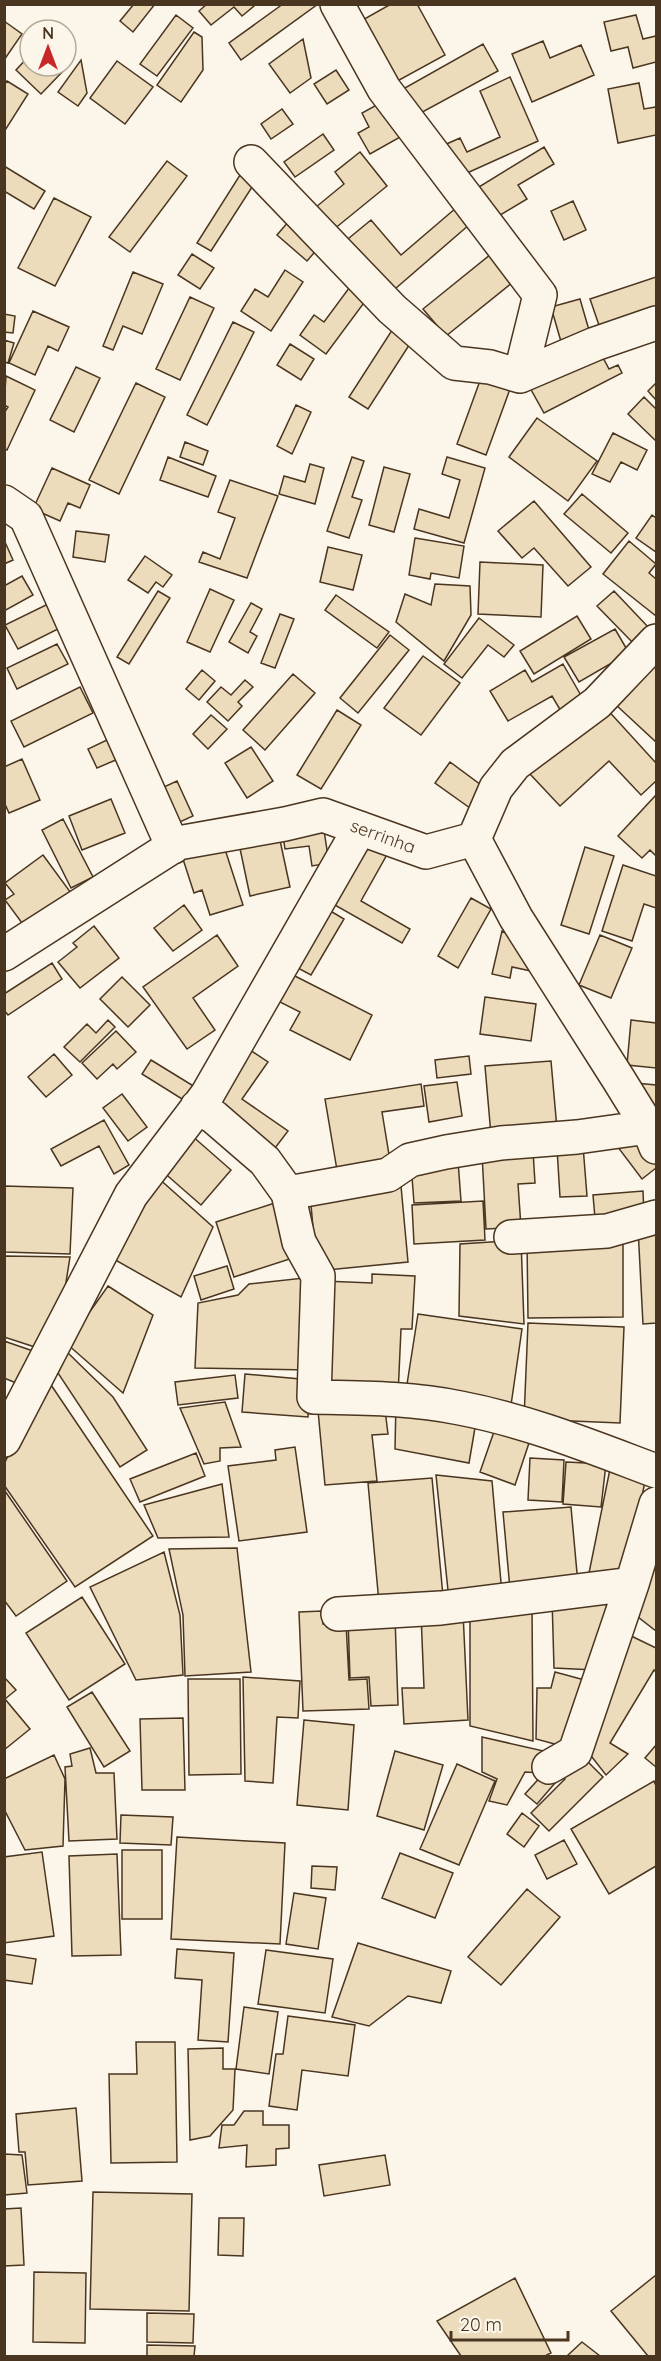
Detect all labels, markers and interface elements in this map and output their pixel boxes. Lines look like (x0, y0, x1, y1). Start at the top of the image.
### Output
north arrow (18, 18, 78, 78)
text: N (42, 23, 54, 43)
street label: serrinha (347, 814, 419, 858)
scale bar (451, 2304, 568, 2342)
text: 20 m (460, 2313, 502, 2336)

